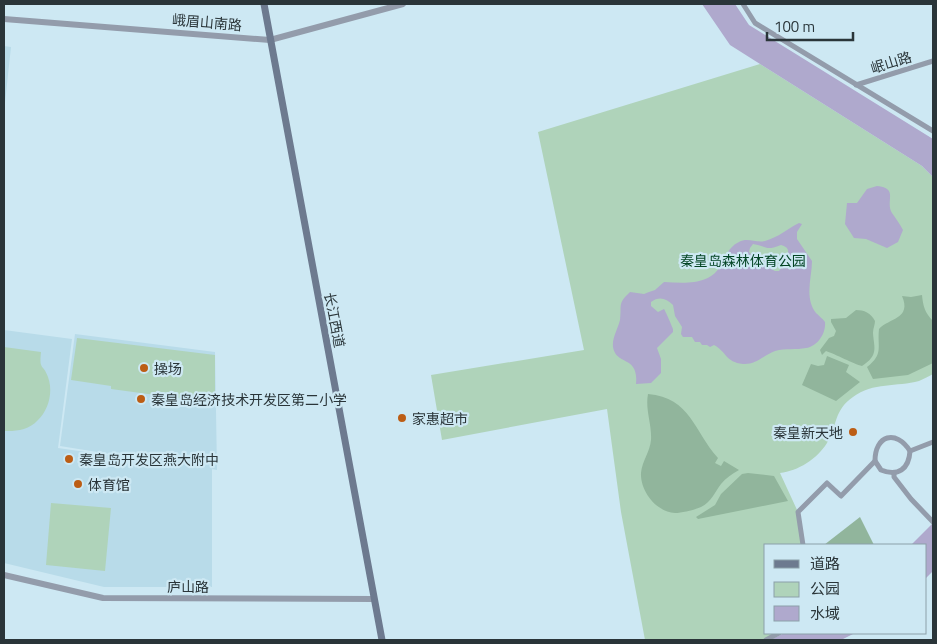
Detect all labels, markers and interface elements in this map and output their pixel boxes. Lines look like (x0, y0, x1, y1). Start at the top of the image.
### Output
street label: 峨眉山南路 (171, 8, 243, 36)
scale bar (767, 10, 853, 42)
text: 100 m (774, 15, 815, 38)
street label: 岷山路 (868, 46, 914, 78)
park label: 秦皇岛森林体育公园 (680, 250, 806, 271)
street label: 长江西道 (319, 291, 351, 349)
place label: 操场 (154, 358, 182, 379)
marker: 操场 (138, 362, 150, 374)
place label: 秦皇岛经济技术开发区第二小学 (151, 389, 347, 410)
marker: 秦皇岛经济技术开发区第二小学 (135, 393, 147, 405)
place label: 家惠超市 (412, 408, 468, 429)
marker: 家惠超市 (396, 412, 408, 424)
place label: 秦皇新天地 (773, 422, 843, 443)
marker: 秦皇新天地 (847, 426, 859, 438)
place label: 秦皇岛开发区燕大附中 (79, 449, 219, 470)
marker: 秦皇岛开发区燕大附中 (63, 453, 75, 465)
place label: 体育馆 (88, 474, 130, 495)
marker: 体育馆 (72, 478, 84, 490)
legend (764, 544, 927, 634)
text: 道路 (810, 552, 840, 575)
street label: 庐山路 (167, 576, 209, 597)
text: 公园 (810, 577, 840, 600)
text: 水域 (810, 602, 840, 625)

